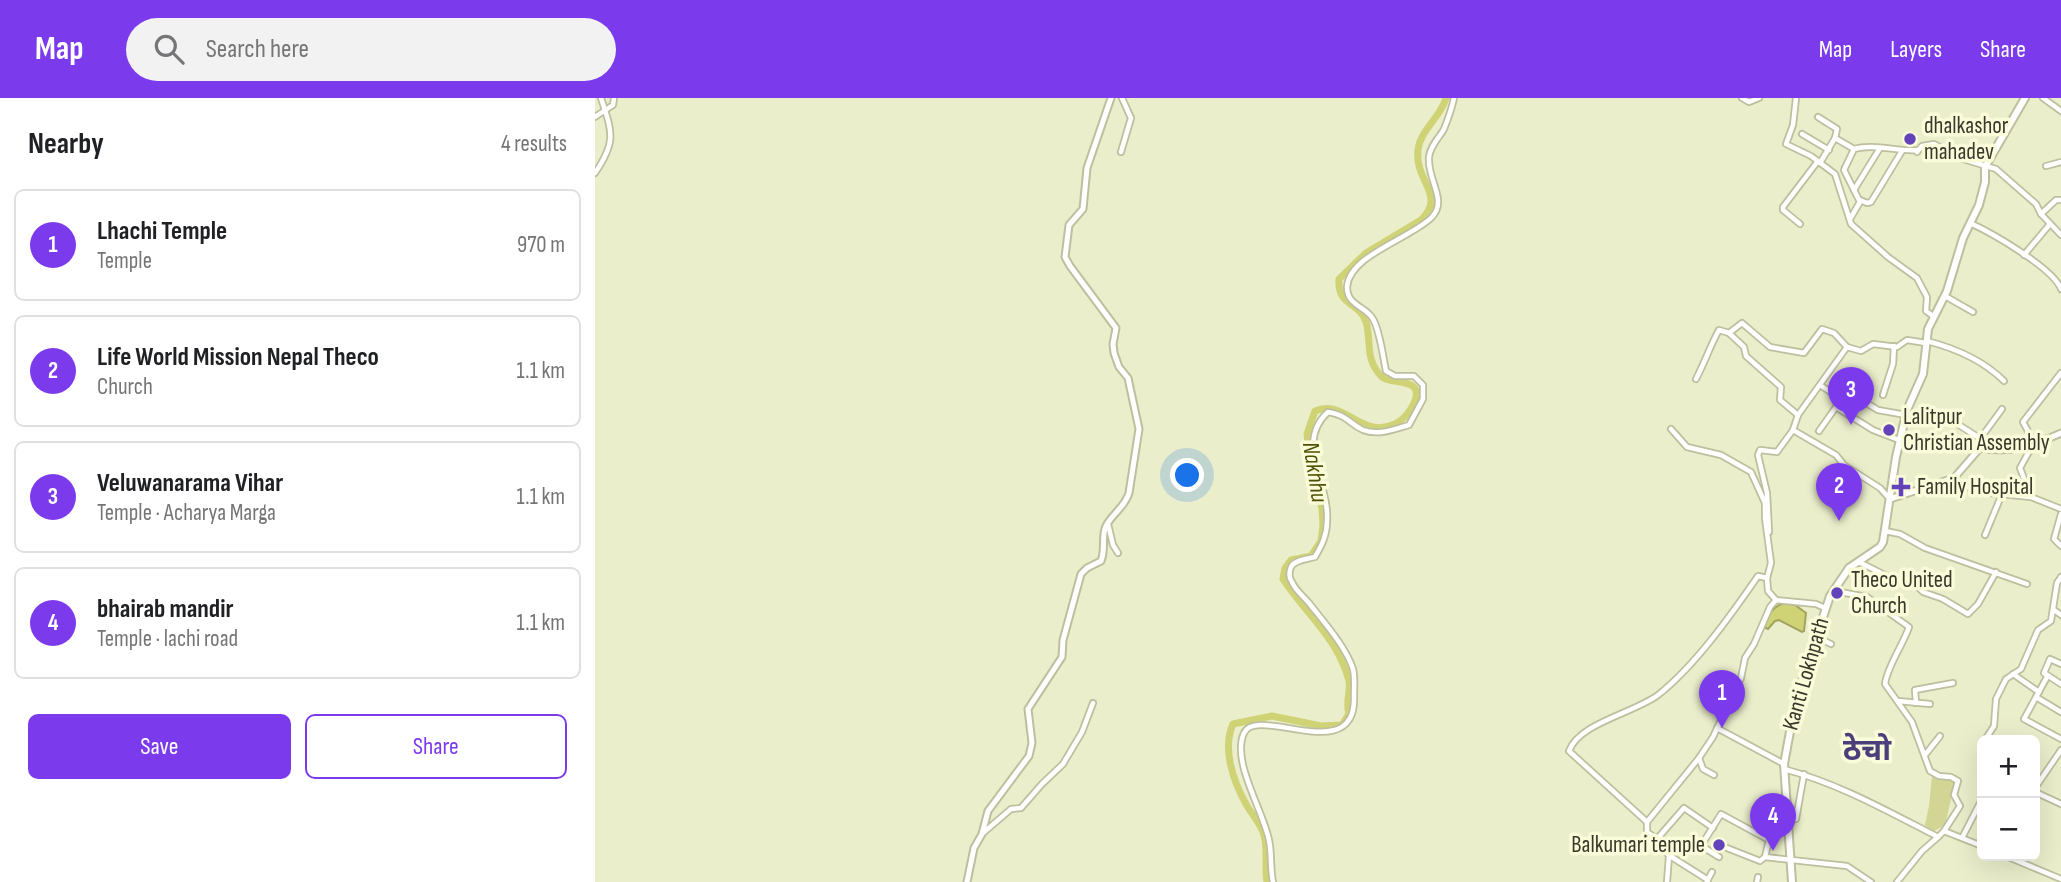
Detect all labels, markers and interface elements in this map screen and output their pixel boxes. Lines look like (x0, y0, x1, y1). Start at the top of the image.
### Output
search box (126, 18, 616, 81)
text: Map (35, 29, 84, 69)
icon: search (150, 30, 188, 68)
text: Search here (206, 34, 309, 65)
text: Map (1819, 35, 1852, 64)
text: Layers (1890, 35, 1942, 64)
text: Share (1980, 35, 2026, 64)
place label: dhalkashor mahadev (1924, 112, 2009, 166)
text: Nearby (28, 126, 104, 162)
text: 4 results (501, 130, 567, 158)
marker: dhalkashor mahadev (1902, 131, 1918, 147)
text: Lhachi Temple (97, 216, 227, 247)
text: 1 (48, 231, 58, 259)
text: 970 m (517, 231, 565, 259)
text: Temple (97, 247, 152, 275)
text: Life World Mission Nepal Theco (97, 342, 379, 373)
text: 2 (48, 357, 58, 385)
text: 1.1 km (516, 357, 565, 385)
pin: 3 (1828, 367, 1874, 425)
text: Church (97, 373, 153, 401)
place label: Lalitpur Christian Assembly (1903, 403, 2050, 457)
marker: Lalitpur Christian Assembly (1881, 422, 1897, 438)
water label: Nakhhu (1296, 440, 1334, 504)
your location (1170, 458, 1204, 492)
pin: 2 (1816, 463, 1862, 521)
text: Veluwanarama Vihar (97, 468, 283, 499)
place label: Family Hospital (1917, 473, 2033, 501)
marker: Family Hospital (1891, 477, 1911, 497)
text: 3 (48, 483, 58, 511)
text: 1.1 km (516, 483, 565, 511)
text: Temple · Acharya Marga (97, 499, 276, 527)
place label: Theco United Church (1851, 566, 1953, 620)
marker: Theco United Church (1829, 585, 1845, 601)
text: bhairab mandir (97, 594, 234, 625)
text: 4 (48, 609, 58, 637)
text: 1.1 km (516, 609, 565, 637)
street label: Kanti Lokhpath (1777, 615, 1835, 733)
text: Temple · lachi road (97, 625, 238, 653)
pin: 1 (1699, 670, 1745, 728)
button: Save (28, 714, 291, 779)
button: Share (305, 714, 567, 779)
district label: ठेचो (1843, 732, 1892, 769)
map controls (1977, 735, 2040, 861)
button: + (1977, 735, 2040, 798)
pin: 4 (1750, 793, 1796, 851)
button: − (1977, 798, 2040, 861)
place label: Balkumari temple (1571, 831, 1705, 859)
marker: Balkumari temple (1711, 837, 1727, 853)

